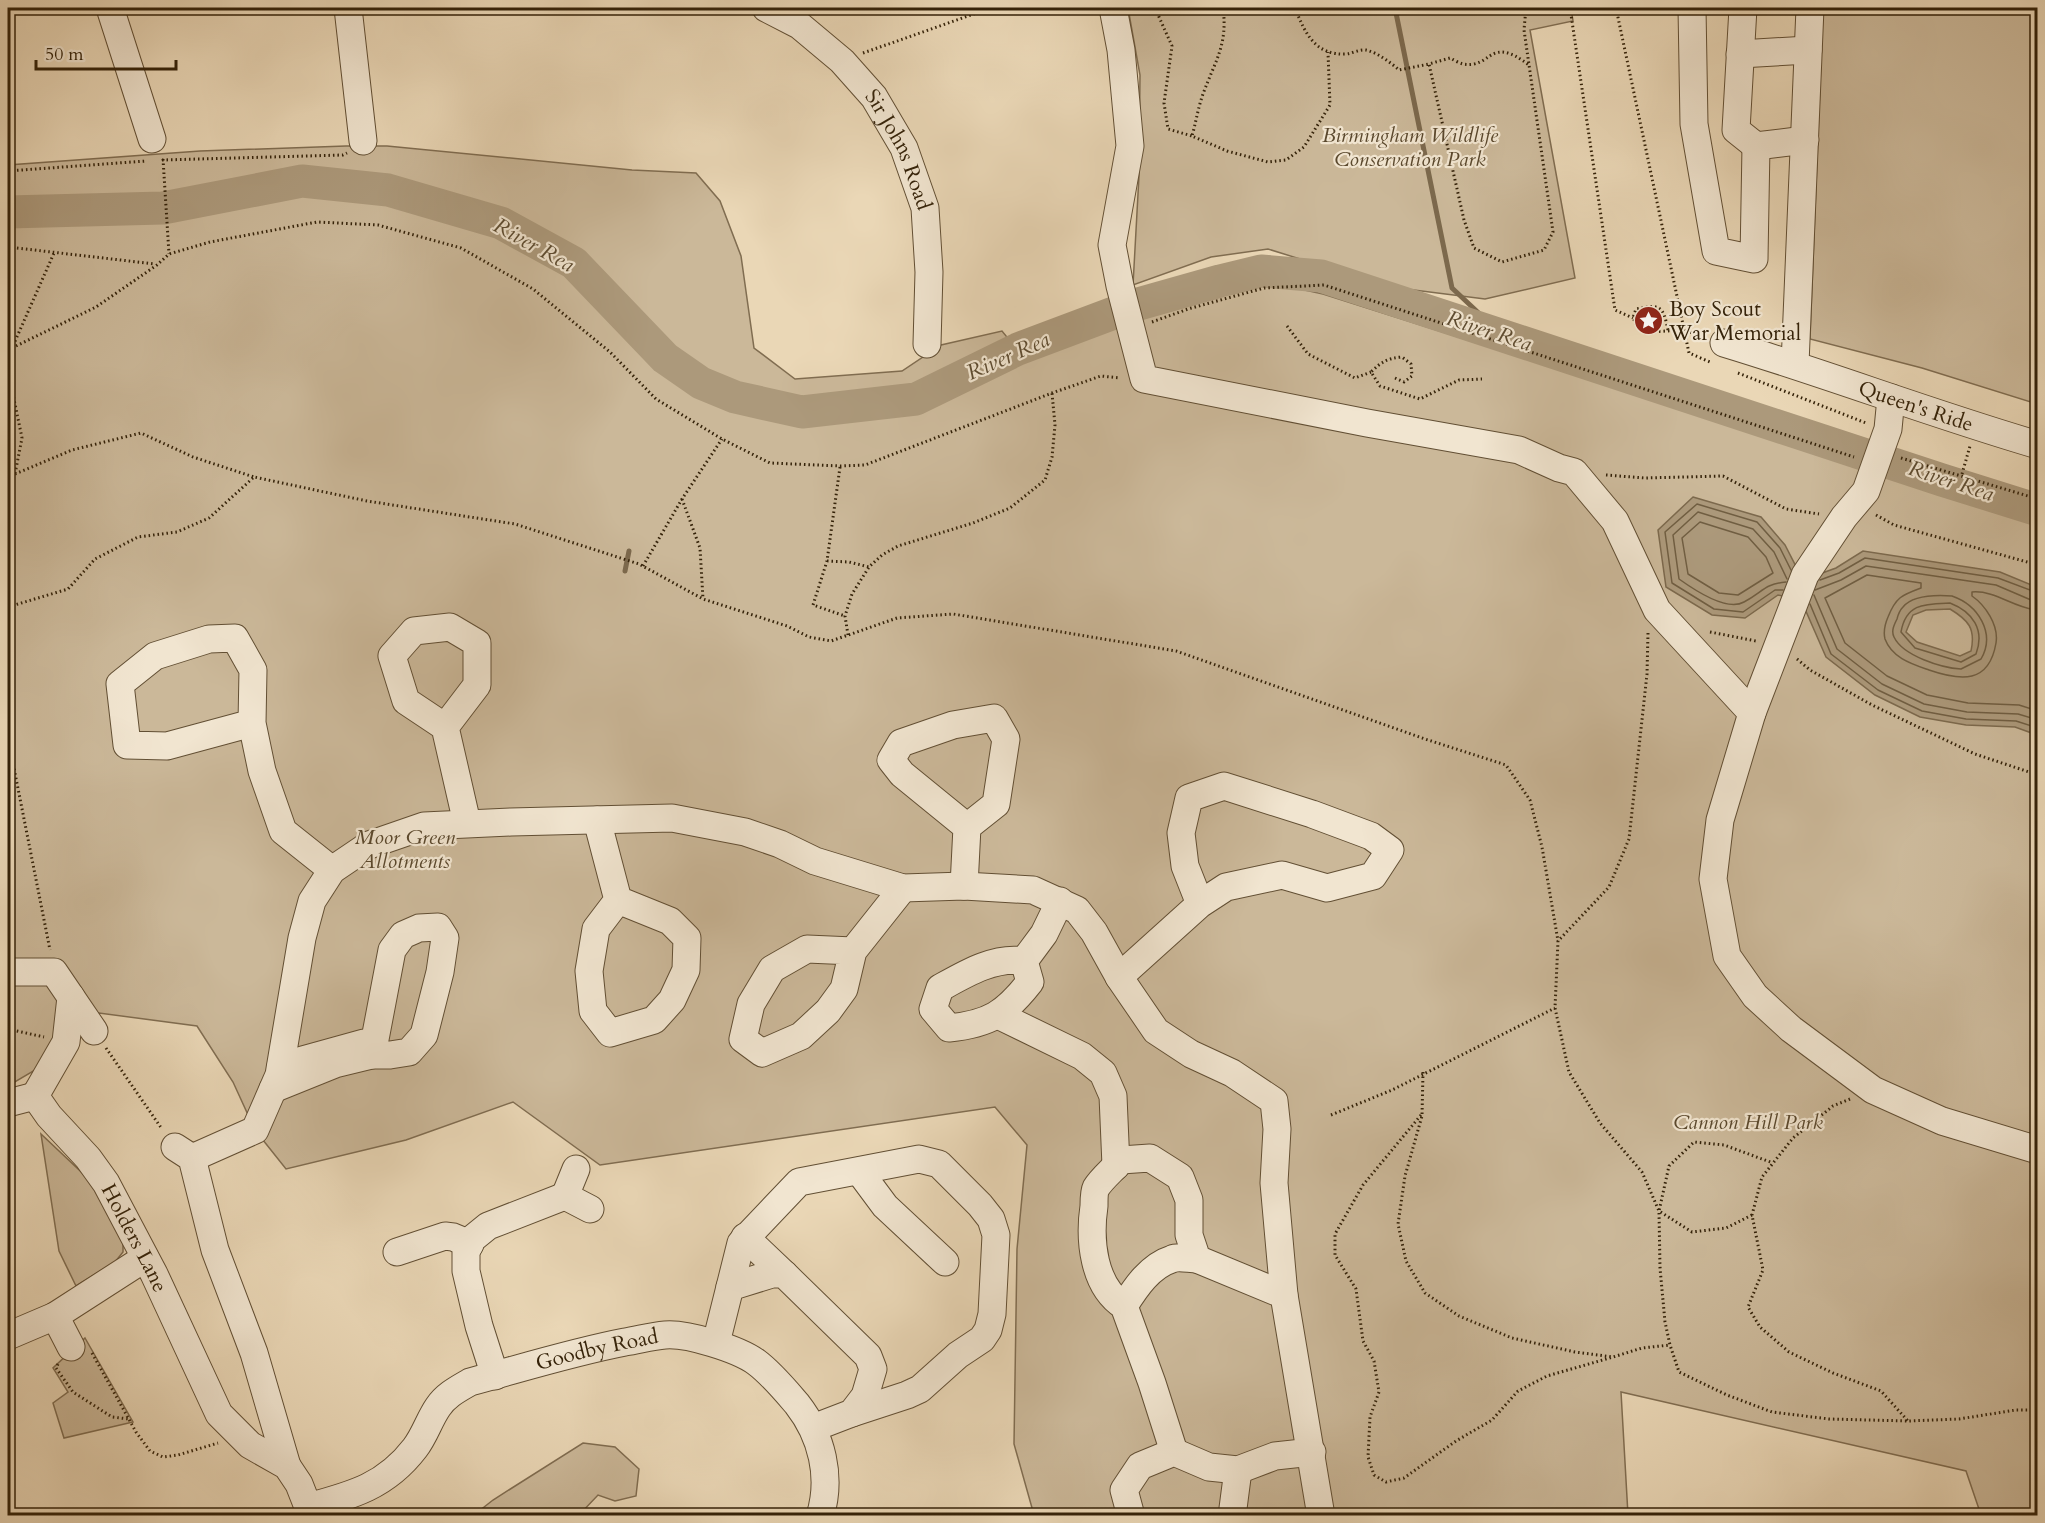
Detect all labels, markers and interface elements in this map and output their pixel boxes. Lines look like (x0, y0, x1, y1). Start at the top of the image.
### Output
scale bar (36, 33, 176, 71)
text: 50 m (45, 42, 84, 67)
street label: Sir Johns Road (859, 82, 939, 214)
park label: Birmingham Wildlife Conservation Park (1322, 121, 1499, 174)
water label: River Rea (488, 211, 580, 280)
place label: Boy Scout War Memorial (1668, 295, 1801, 348)
water label: River Rea (1442, 303, 1536, 359)
place icon: Boy Scout War Memorial (1632, 305, 1664, 337)
water label: River Rea (962, 324, 1055, 388)
street label: Queen's Ride (1855, 373, 1977, 439)
water label: River Rea (1904, 453, 1998, 509)
park label: Moor Green Allotments (355, 823, 456, 876)
park label: Cannon Hill Park (1673, 1108, 1823, 1137)
street label: Holders Lane (94, 1179, 175, 1297)
street label: Goodby Road (532, 1321, 660, 1378)

